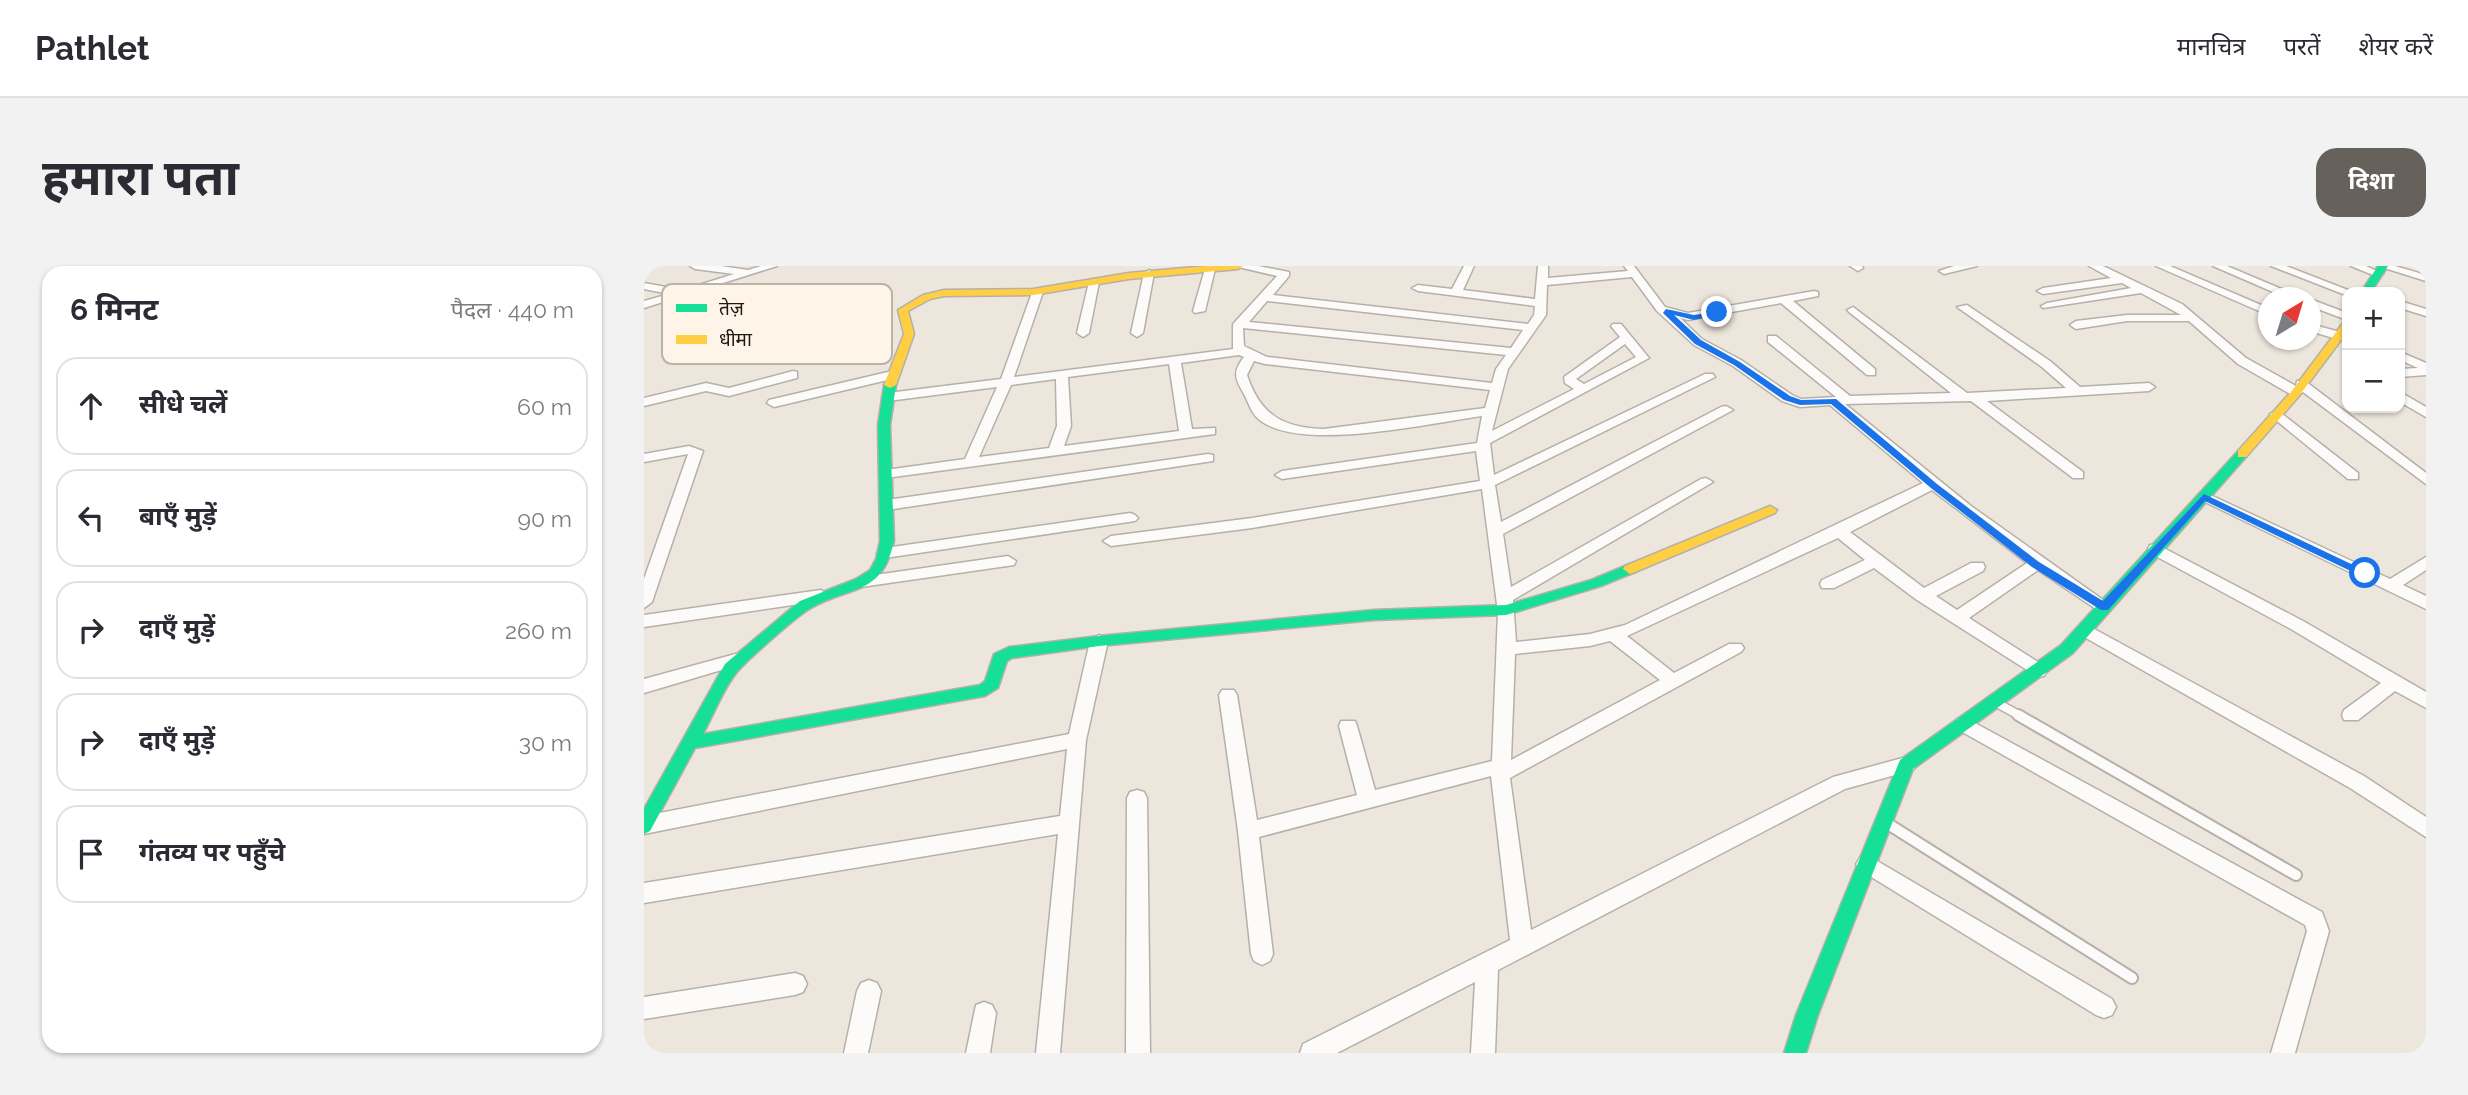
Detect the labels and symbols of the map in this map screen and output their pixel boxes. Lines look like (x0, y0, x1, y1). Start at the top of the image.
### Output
legend (662, 284, 892, 364)
north arrow (2258, 287, 2321, 350)
route end (1701, 296, 1732, 327)
text: तेज़ (719, 297, 745, 319)
text: धीमा (719, 328, 753, 350)
route start (2349, 557, 2380, 588)

